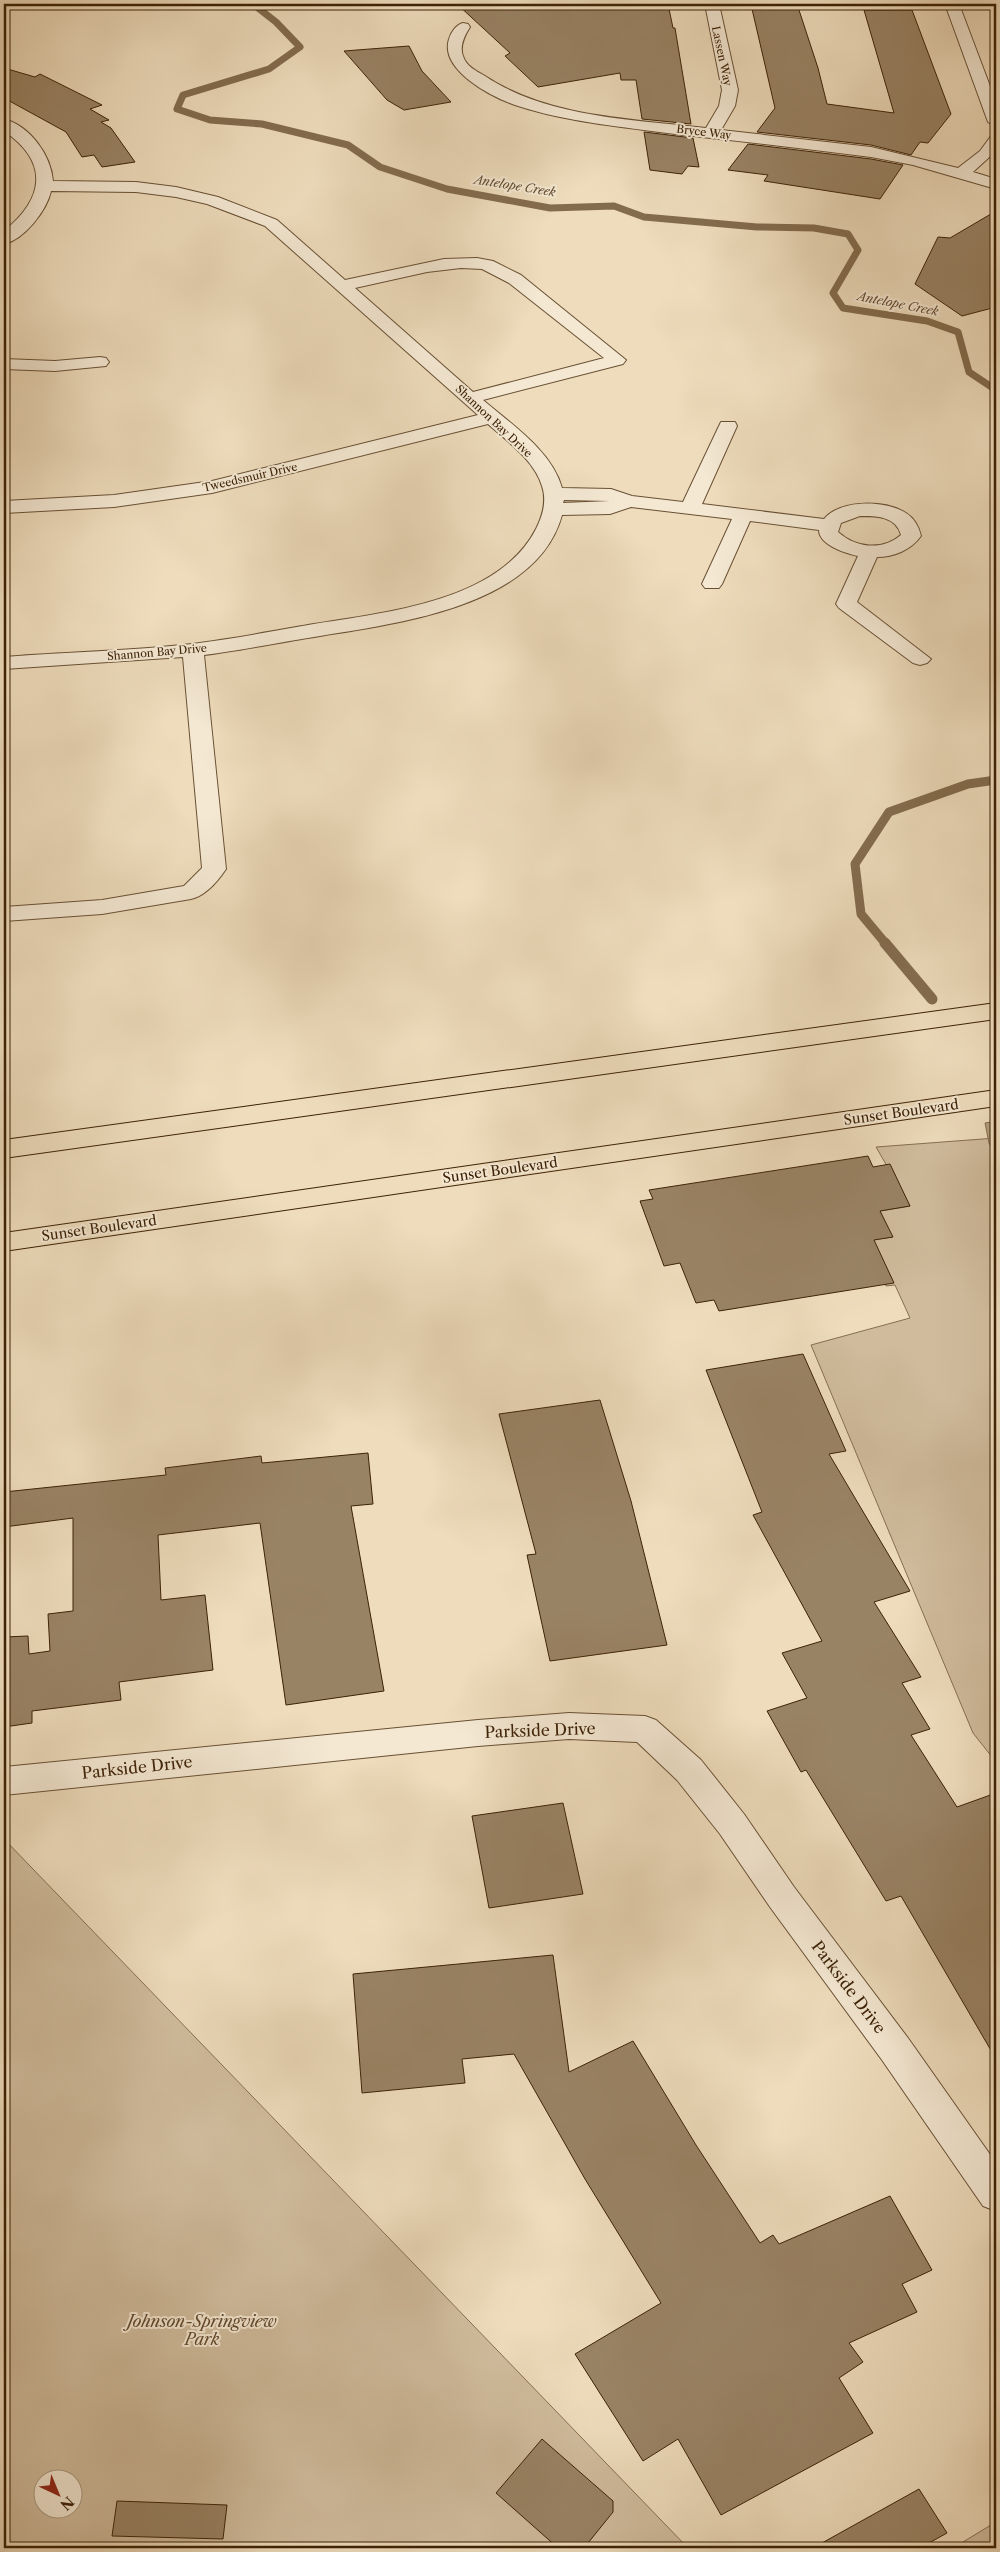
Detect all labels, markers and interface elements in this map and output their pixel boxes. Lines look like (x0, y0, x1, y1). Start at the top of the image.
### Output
street label: Lassen Way (709, 25, 735, 88)
street label: Bryce Way (676, 122, 733, 142)
water label: Antelope Creek (471, 171, 558, 199)
water label: Antelope Creek (854, 288, 941, 319)
street label: Shannon Bay Drive (453, 382, 535, 460)
street label: Tweedsmuir Drive (201, 459, 299, 495)
street label: Shannon Bay Drive (107, 641, 207, 663)
street label: Sunset Boulevard (842, 1095, 960, 1129)
street label: Sunset Boulevard (441, 1153, 559, 1187)
street label: Sunset Boulevard (40, 1211, 158, 1245)
street label: Parkside Drive (484, 1718, 596, 1742)
street label: Parkside Drive (81, 1751, 193, 1783)
street label: Parkside Drive (808, 1937, 890, 2037)
park label: Johnson-Springview Park (122, 2311, 277, 2349)
north arrow (32, 2470, 82, 2520)
text: N (56, 2493, 78, 2514)

